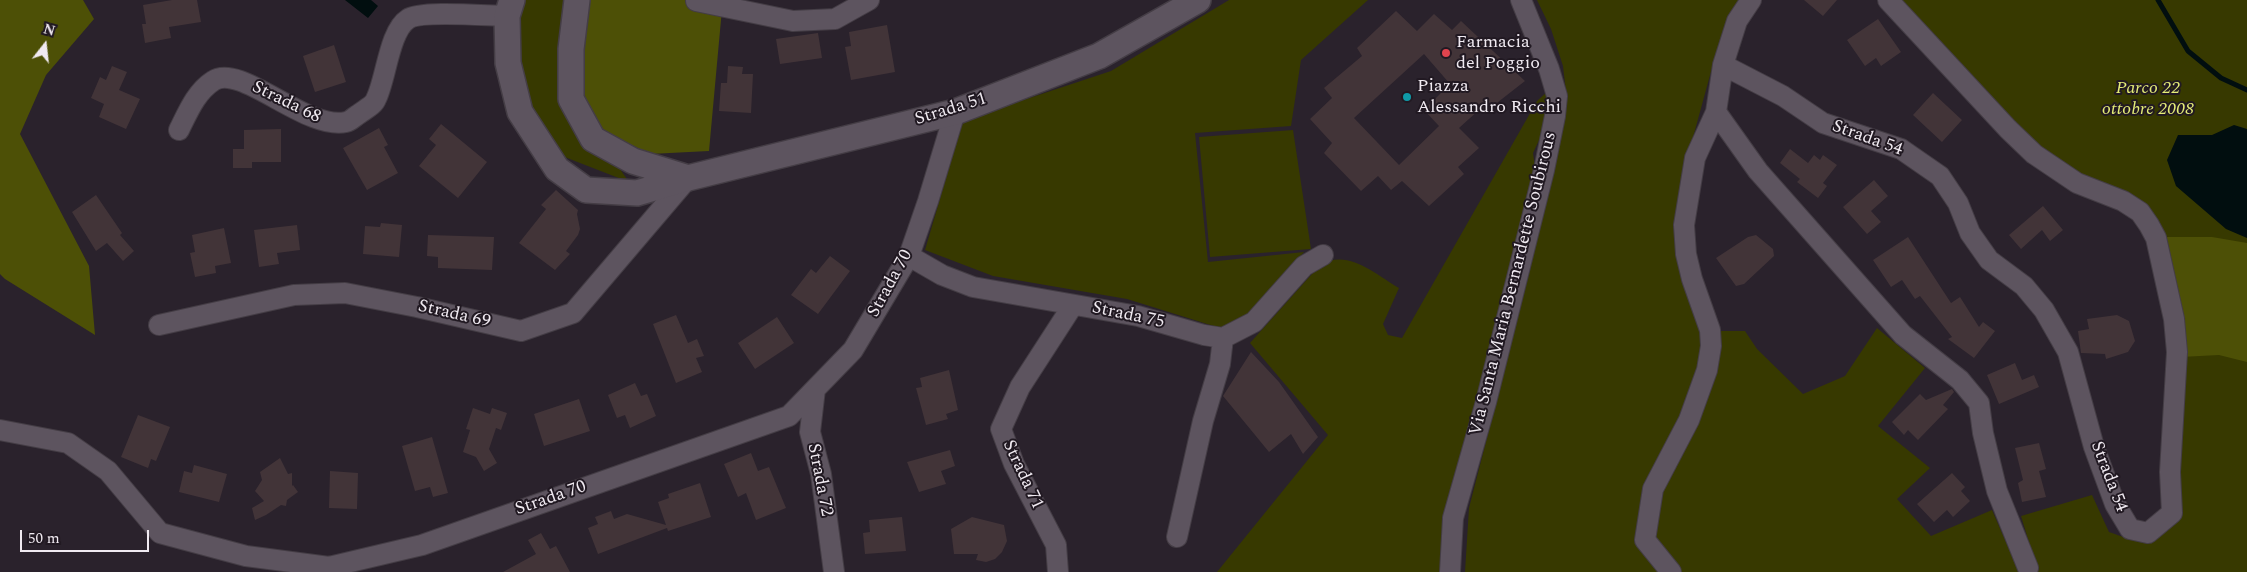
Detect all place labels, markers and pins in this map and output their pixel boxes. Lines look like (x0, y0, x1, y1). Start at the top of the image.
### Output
place label: Farmacia del Poggio (1456, 32, 1540, 74)
marker: Farmacia del Poggio (1440, 47, 1452, 59)
place label: Piazza Alessandro Ricchi (1417, 76, 1561, 118)
marker: Piazza Alessandro Ricchi (1401, 91, 1413, 103)

